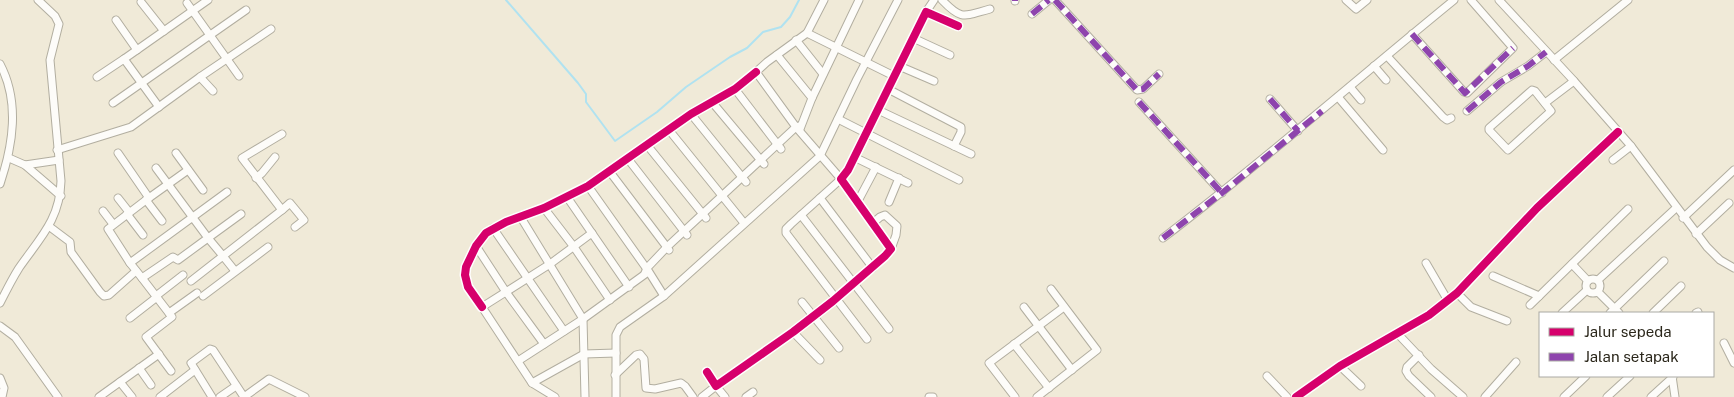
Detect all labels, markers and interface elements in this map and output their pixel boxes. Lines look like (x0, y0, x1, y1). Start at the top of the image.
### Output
legend (1539, 312, 1714, 377)
text: Jalur sepeda (1584, 323, 1672, 340)
text: Jalan setapak (1584, 348, 1679, 365)

